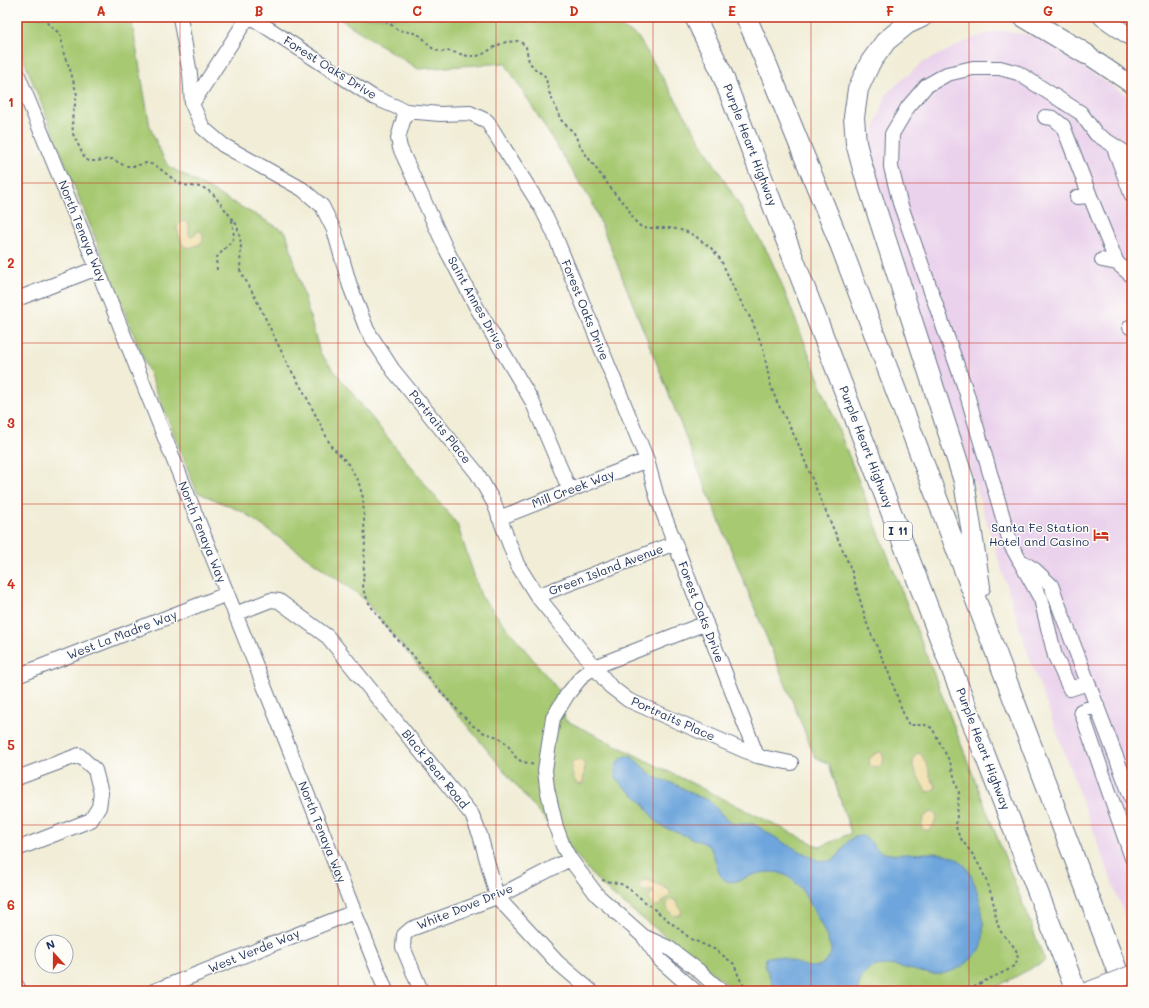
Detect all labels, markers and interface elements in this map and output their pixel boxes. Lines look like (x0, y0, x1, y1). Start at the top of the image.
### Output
text: A (96, 2, 106, 19)
text: B (255, 2, 264, 19)
text: C (412, 2, 422, 19)
text: D (569, 2, 579, 19)
text: E (728, 2, 736, 19)
text: F (886, 2, 894, 19)
text: G (1043, 2, 1053, 19)
street label: Forest Oaks Drive (281, 32, 380, 102)
street label: Purple Heart Highway (720, 81, 782, 208)
text: 1 (8, 93, 14, 110)
street label: North Tenaya Way (55, 178, 111, 284)
street label: Saint Annes Drive (445, 253, 509, 352)
text: 2 (7, 254, 15, 271)
street label: Forest Oaks Drive (558, 257, 613, 362)
street label: Purple Heart Highway (836, 383, 898, 510)
street label: Portraits Place (406, 386, 475, 466)
text: 3 (7, 414, 15, 431)
street label: Mill Creek Way (529, 465, 616, 511)
street label: North Tenaya Way (175, 479, 231, 585)
place label: Santa Fe Station Hotel and Casino (989, 519, 1089, 549)
road number: I 11 (884, 522, 912, 540)
hotel icon: Santa Fe Station Hotel and Casino (1092, 526, 1110, 544)
street label: Green Island Avenue (546, 540, 665, 598)
street label: Forest Oaks Drive (675, 559, 729, 664)
text: 4 (7, 575, 15, 592)
street label: West La Madre Way (64, 606, 179, 662)
street label: Purple Heart Highway (953, 685, 1015, 812)
street label: Portraits Place (629, 692, 718, 744)
street label: Black Bear Road (399, 726, 473, 812)
text: 5 (7, 736, 15, 753)
street label: North Tenaya Way (295, 779, 351, 885)
street label: White Dove Drive (414, 880, 515, 933)
text: 6 (7, 896, 15, 913)
street label: West Verde Way (206, 924, 302, 976)
north arrow (34, 934, 74, 974)
text: N (44, 936, 57, 953)

